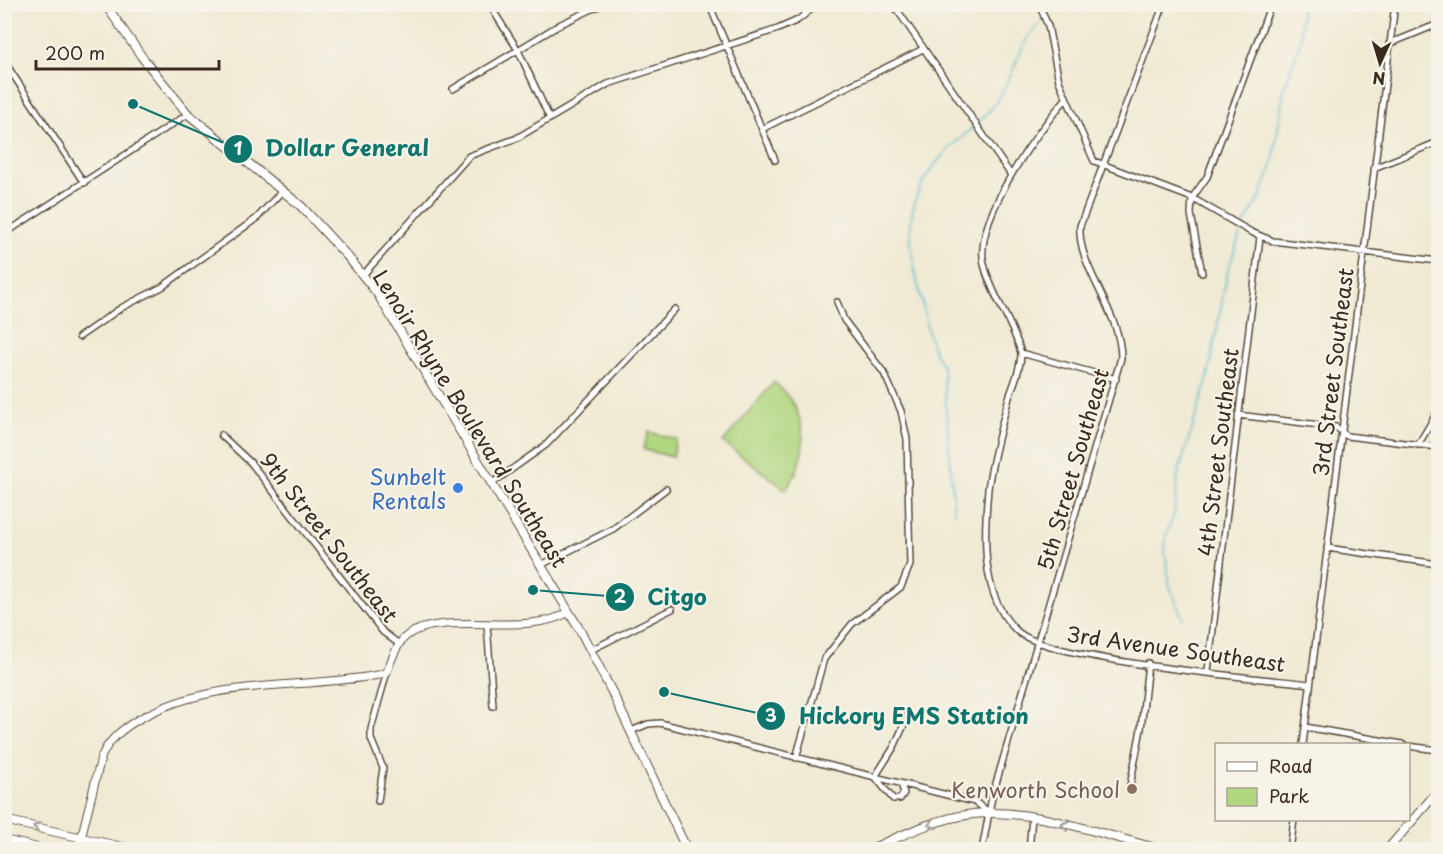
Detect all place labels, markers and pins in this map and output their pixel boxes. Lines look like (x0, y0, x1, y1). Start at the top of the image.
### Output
callout: Dollar General (223, 129, 441, 169)
place label: Sunbelt Rentals (369, 460, 446, 516)
marker: Sunbelt Rentals (451, 481, 465, 495)
callout: Citgo (605, 577, 718, 617)
callout: Hickory EMS Station (756, 696, 1042, 736)
place label: Kenworth School (951, 773, 1120, 805)
marker: Kenworth School (1125, 782, 1139, 796)

